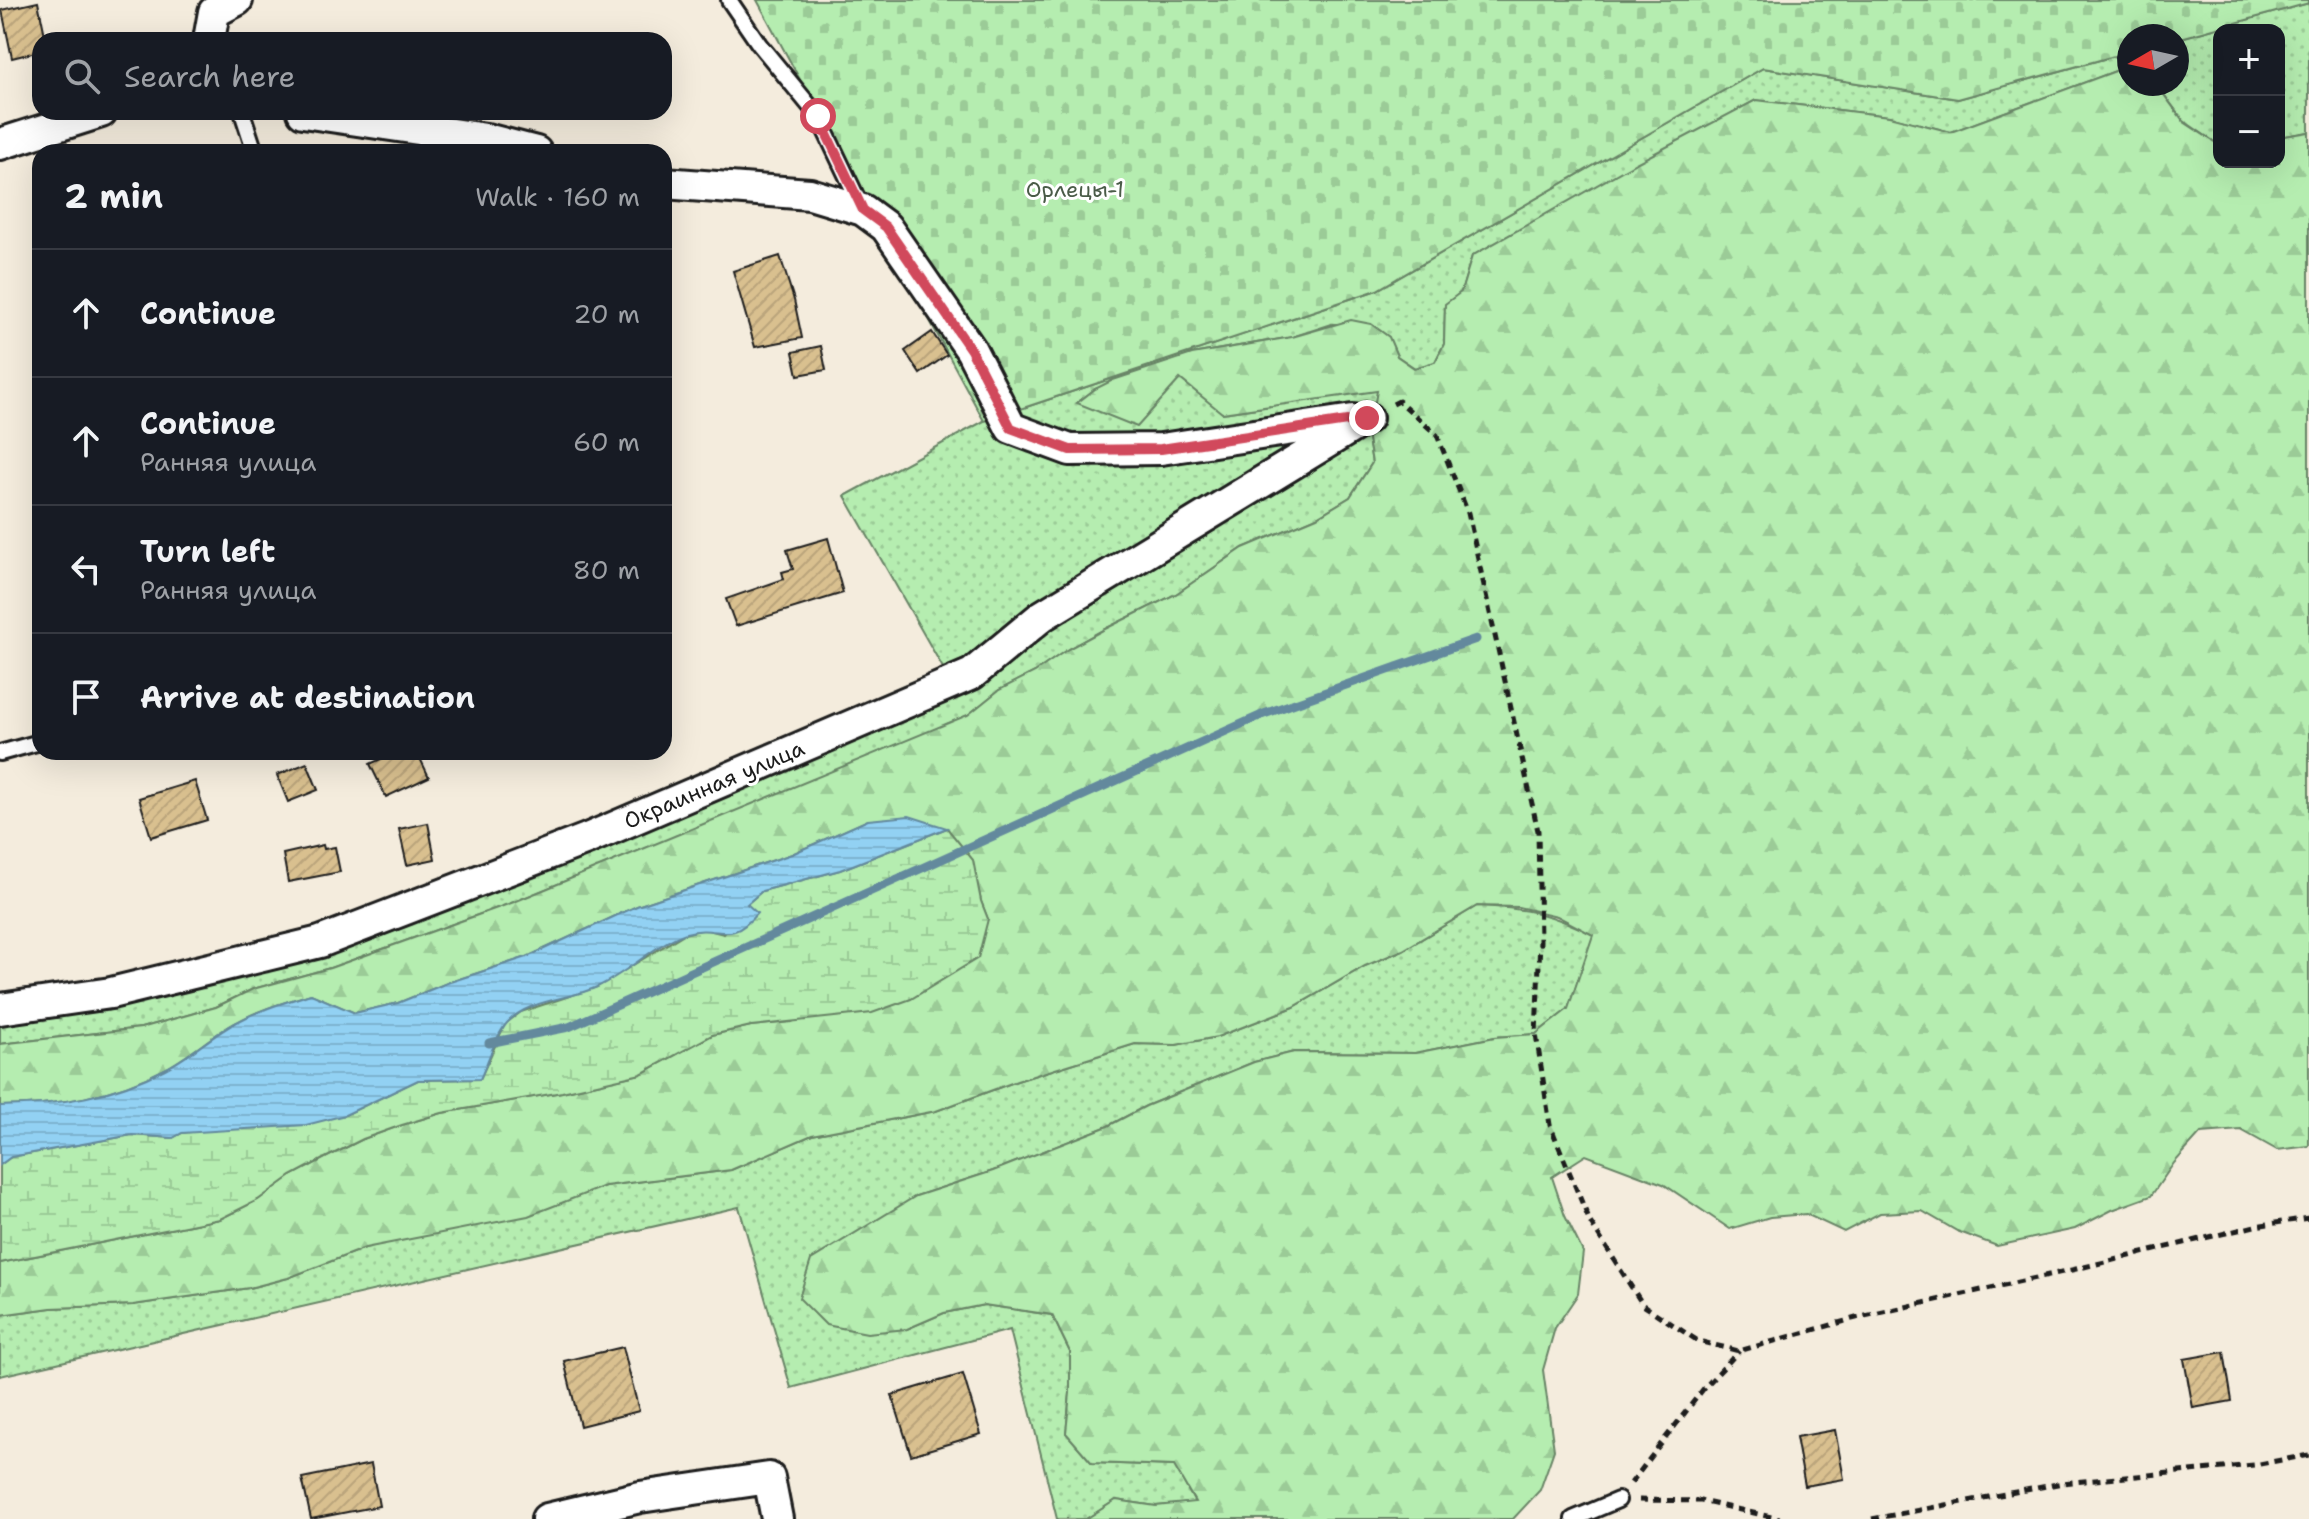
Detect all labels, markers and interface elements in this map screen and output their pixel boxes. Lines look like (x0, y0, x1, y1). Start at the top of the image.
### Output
north arrow (2117, 24, 2189, 96)
map controls (2213, 24, 2285, 168)
button: + (2213, 24, 2285, 96)
search box (32, 32, 672, 120)
icon: search (60, 54, 104, 98)
text: Search here (124, 56, 295, 97)
button: − (2213, 96, 2285, 168)
route start (800, 98, 836, 134)
text: 2 min (64, 173, 163, 219)
park label: Орлецы-1 (1026, 175, 1124, 204)
text: Walk · 160 m (475, 179, 640, 214)
icon: ahead (64, 291, 108, 335)
text: Continue (140, 293, 276, 334)
text: 20 m (573, 296, 640, 331)
route end (1349, 400, 1385, 436)
text: Continue (140, 403, 276, 444)
icon: ahead (64, 419, 108, 463)
text: 60 m (573, 424, 640, 459)
text: Ранняя улица (140, 444, 316, 479)
text: Turn left (140, 531, 275, 572)
icon: left (64, 547, 108, 591)
text: 80 m (573, 552, 640, 587)
text: Ранняя улица (140, 572, 316, 607)
icon: arrive (64, 675, 108, 719)
text: Arrive at destination (140, 677, 475, 718)
street label: Окраинная улица (619, 733, 809, 836)

